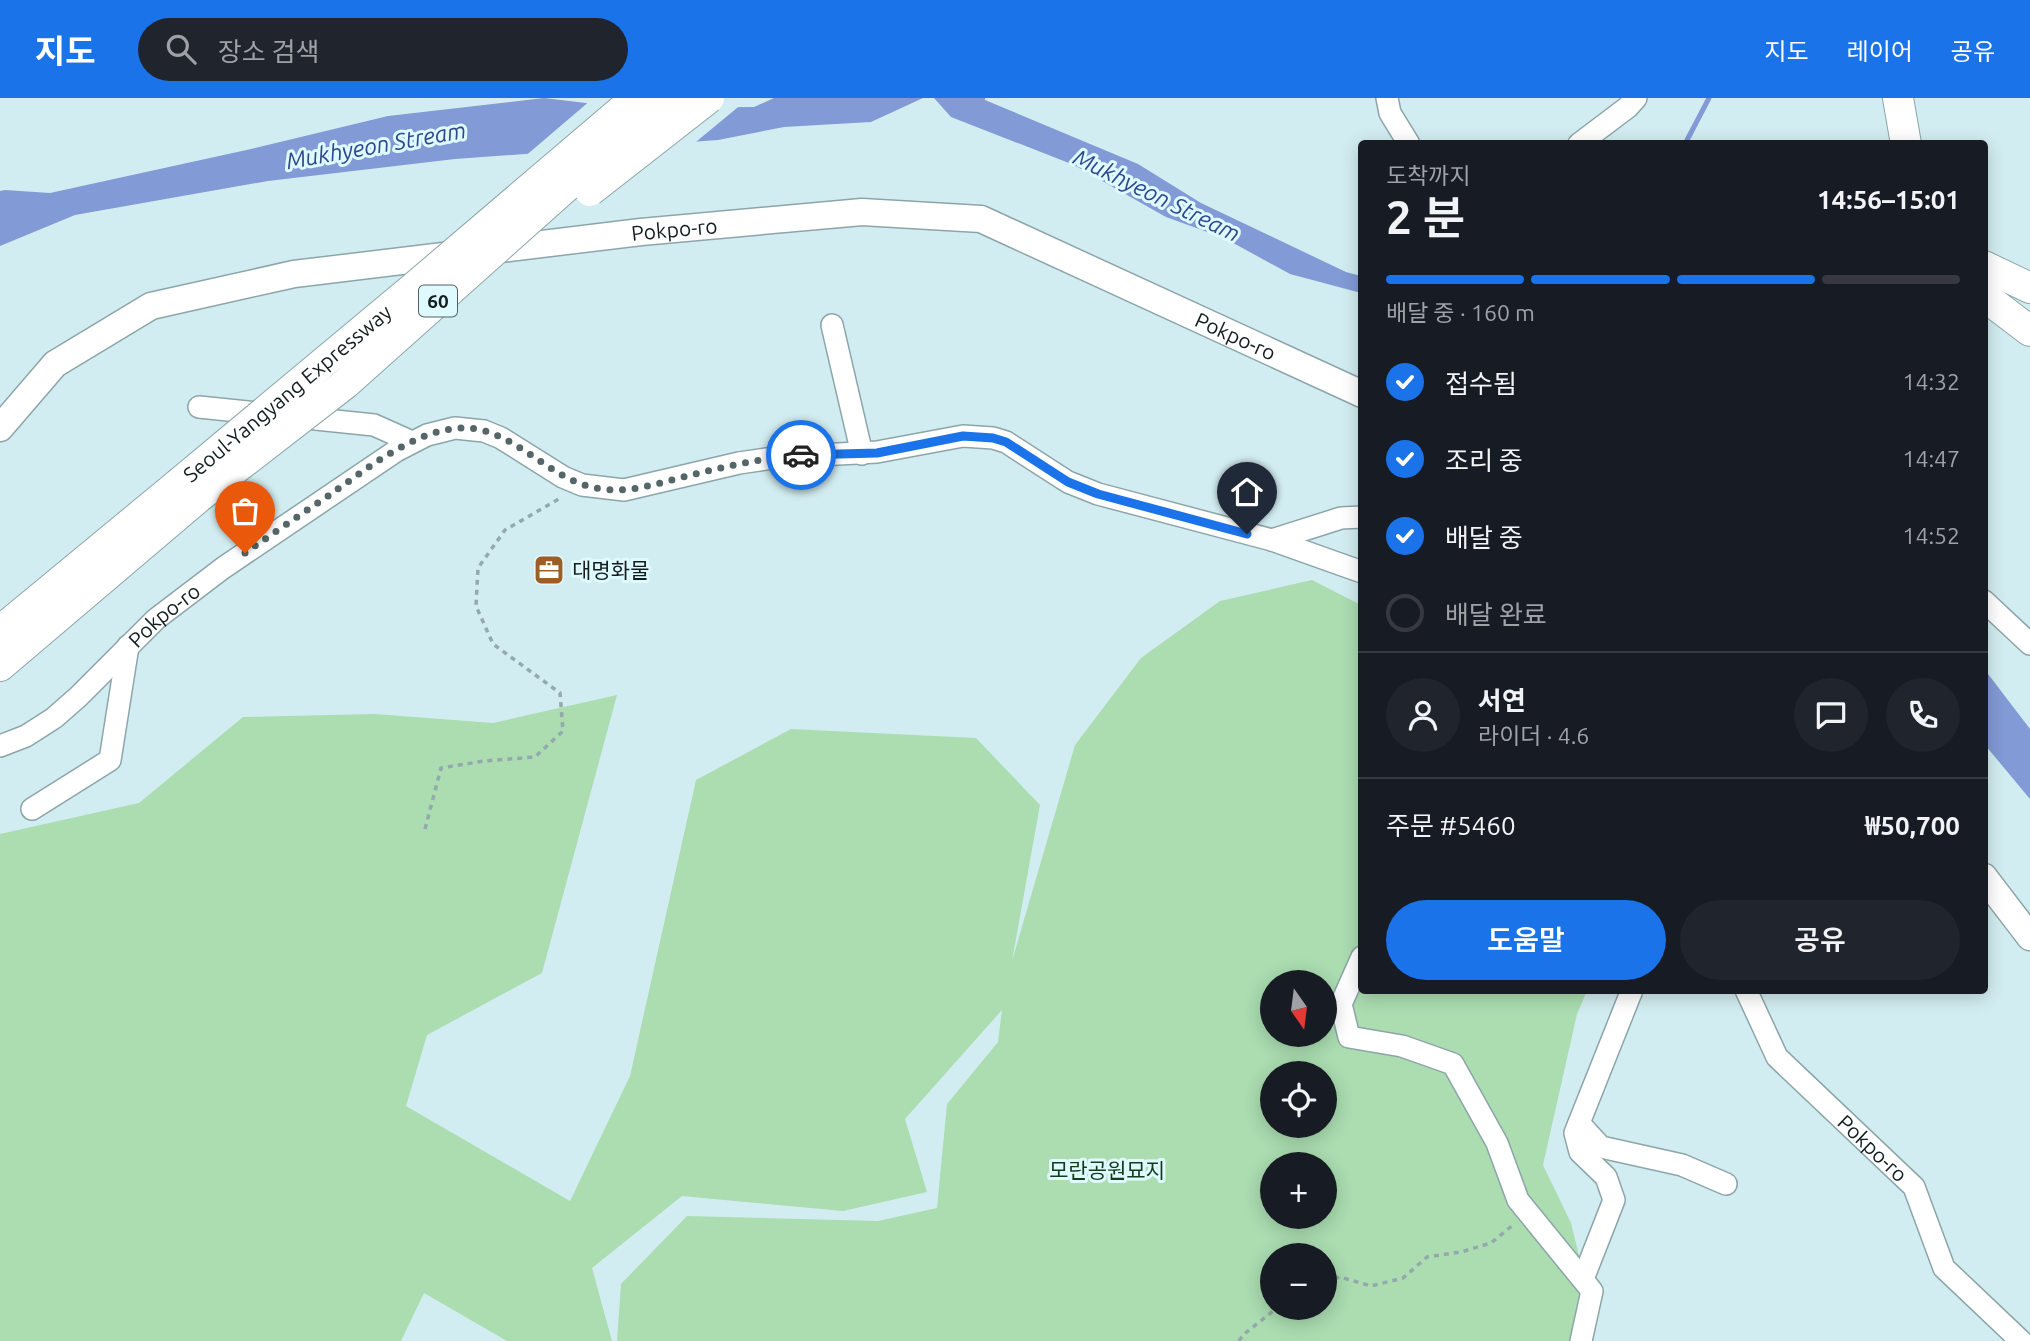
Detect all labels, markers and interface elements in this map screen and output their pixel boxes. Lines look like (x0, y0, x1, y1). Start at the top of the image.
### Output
search box (138, 18, 628, 81)
icon: search (162, 30, 200, 68)
text: 지도 (35, 32, 96, 69)
text: 장소 검색 (218, 37, 319, 66)
text: 지도 (1764, 38, 1809, 65)
text: 레이어 (1847, 38, 1913, 65)
text: 공유 (1951, 38, 1995, 65)
water label: Mukhyeon Stream (284, 117, 468, 173)
water label: Mukhyeon Stream (1070, 144, 1244, 246)
text: 도착까지 (1386, 163, 1471, 188)
text: 14:56–15:01 (1817, 185, 1960, 214)
text: 2 분 (1386, 191, 1465, 243)
street label: Pokpo-ro (630, 213, 718, 245)
road number: 60 (419, 286, 457, 316)
street label: Seoul-Yangyang Expressway (178, 299, 396, 487)
text: 배달 중 · 160 m (1386, 300, 1535, 325)
street label: Pokpo-ro (1192, 307, 1280, 365)
icon: check (1386, 363, 1424, 401)
text: 접수됨 (1445, 369, 1517, 398)
text: 14:32 (1902, 369, 1960, 394)
courier (766, 420, 836, 490)
icon: car (782, 436, 820, 474)
icon: check (1386, 440, 1424, 478)
text: 조리 중 (1445, 446, 1523, 475)
text: 14:47 (1902, 446, 1960, 471)
pin (1217, 462, 1277, 534)
icon: home (1228, 473, 1266, 511)
pin (215, 481, 275, 553)
icon: bag (226, 492, 264, 530)
icon: check (1386, 517, 1424, 555)
text: 배달 중 (1445, 523, 1523, 552)
text: 14:52 (1902, 523, 1960, 548)
office icon: 대명화물 (532, 553, 566, 587)
place label: 대명화물 (572, 558, 649, 582)
street label: Pokpo-ro (123, 578, 204, 652)
text: 배달 완료 (1445, 600, 1547, 629)
button: person (1386, 678, 1460, 752)
button: chat (1794, 678, 1868, 752)
button: phone (1886, 678, 1960, 752)
text: 서연 (1478, 686, 1526, 715)
text: 라이더 · 4.6 (1478, 723, 1589, 748)
text: 주문 #5460 (1386, 811, 1516, 840)
text: ₩50,700 (1865, 811, 1960, 840)
button: 도움말 (1386, 900, 1666, 980)
button: 공유 (1680, 900, 1960, 980)
north arrow (1260, 970, 1337, 1046)
map controls (1260, 970, 1337, 1320)
button: locate (1260, 1061, 1337, 1138)
street label: Pokpo-ro (1833, 1110, 1912, 1186)
button: + (1260, 1152, 1337, 1229)
park label: 모란공원묘지 (1049, 1158, 1165, 1182)
button: − (1260, 1243, 1337, 1320)

